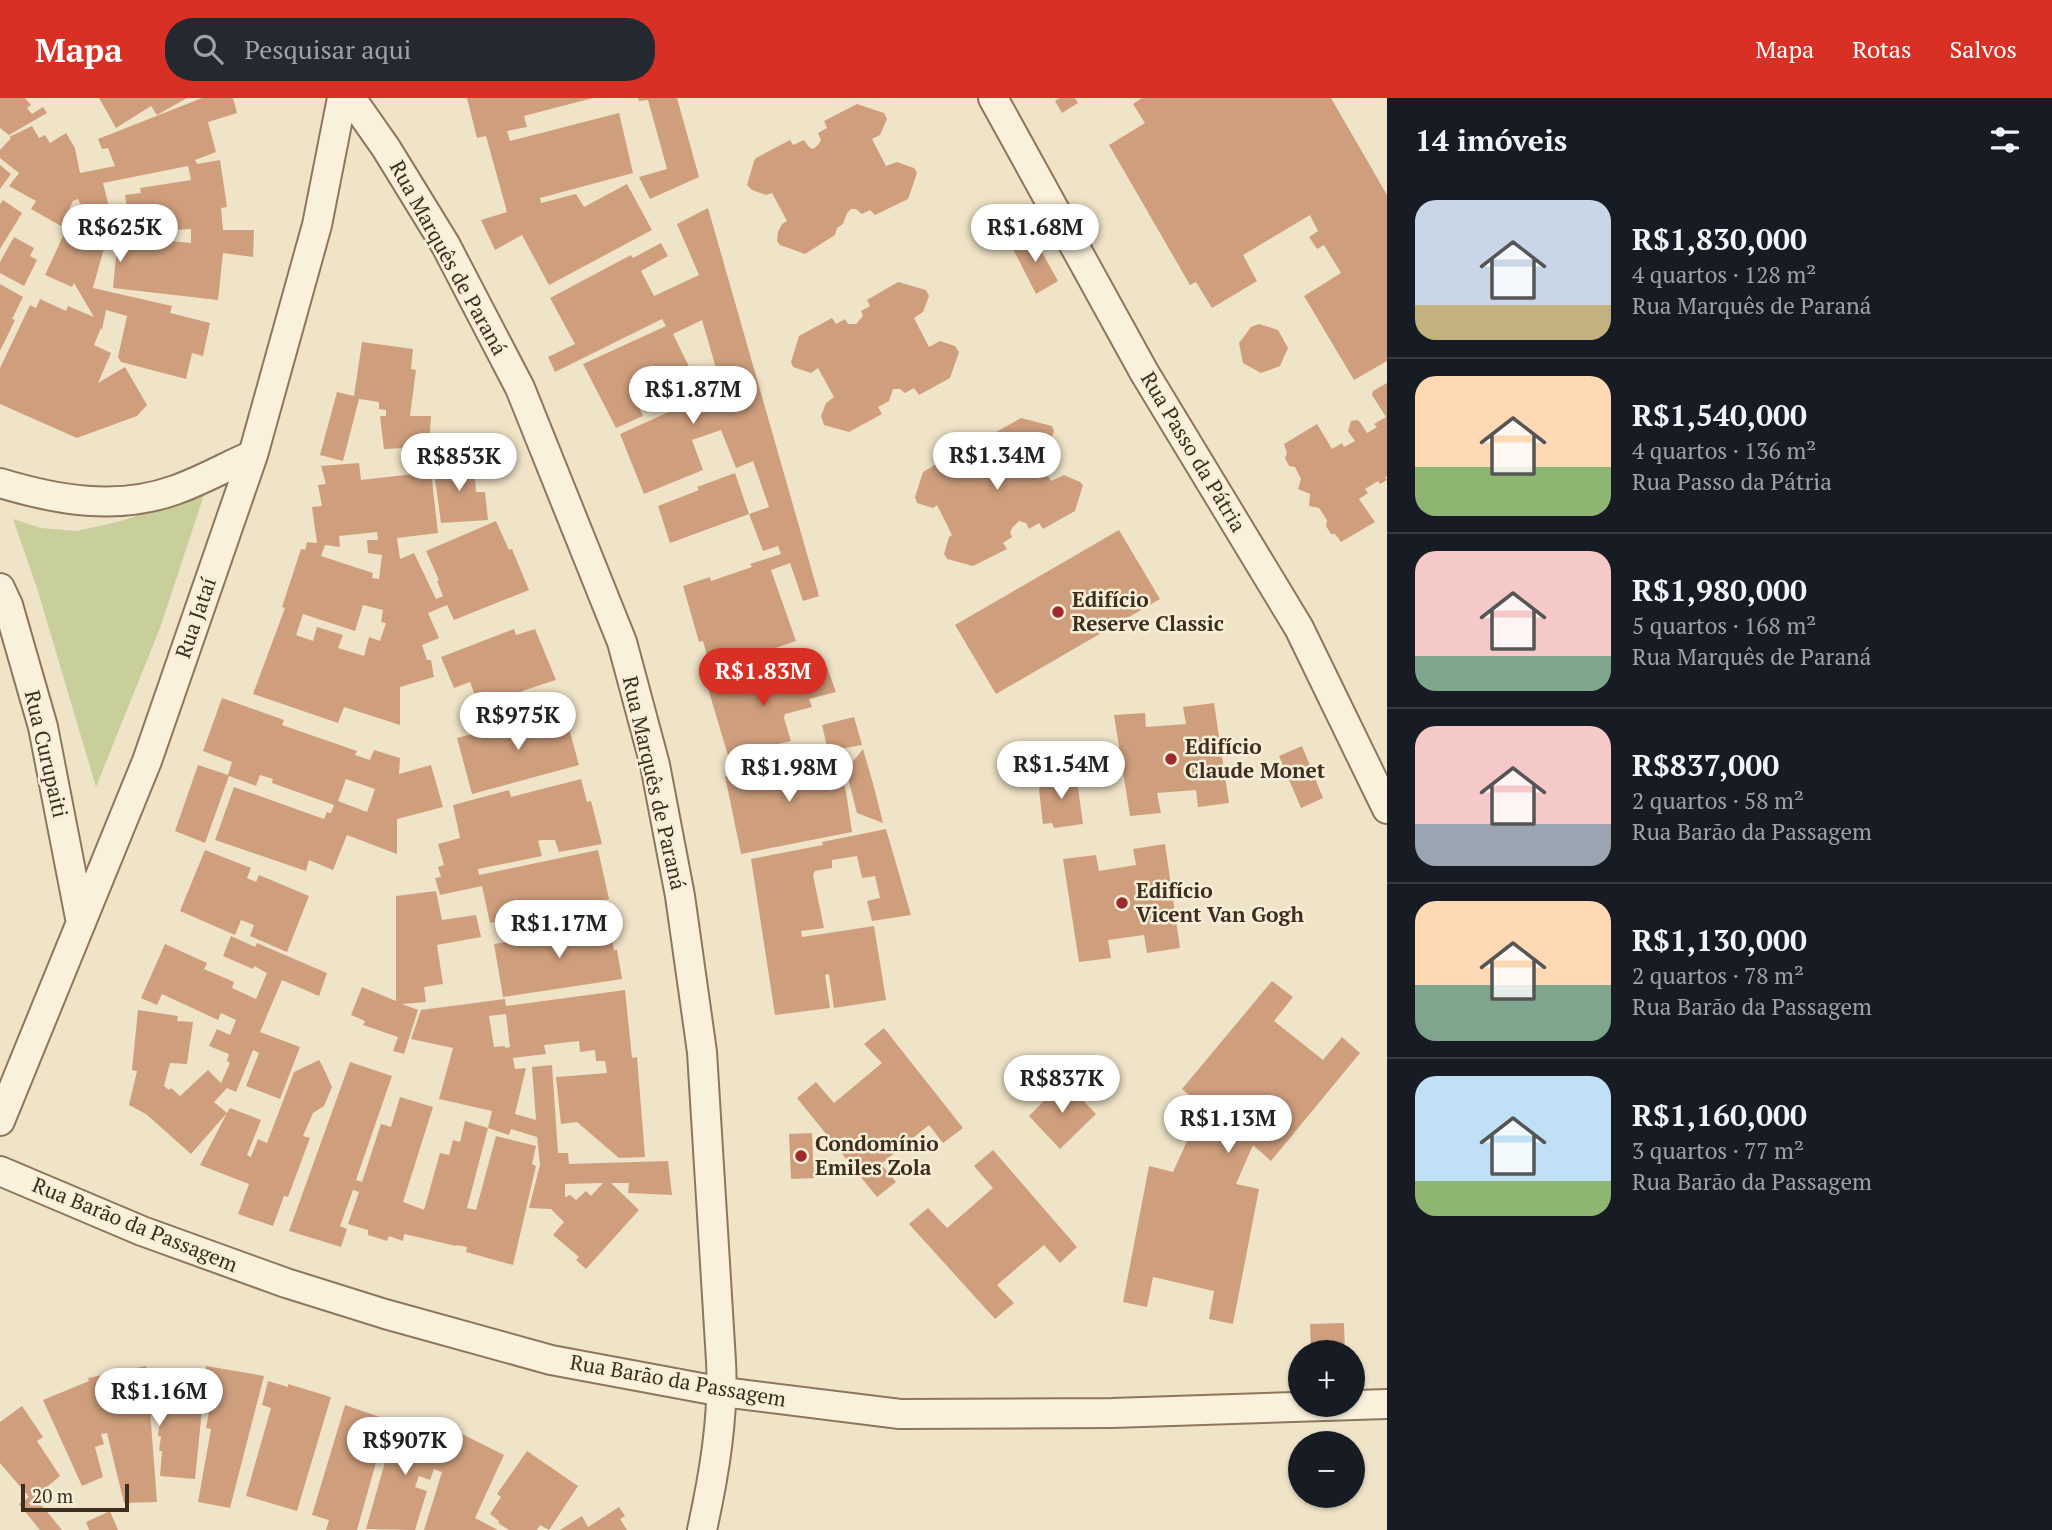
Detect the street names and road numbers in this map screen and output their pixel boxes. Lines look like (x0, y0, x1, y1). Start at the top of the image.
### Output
street label: Rua Marquês de Paraná (384, 155, 514, 360)
street label: Rua Passo da Pátria (1135, 366, 1253, 537)
street label: Rua Jataí (168, 573, 222, 662)
street label: Rua Marquês de Paraná (617, 673, 693, 893)
street label: Rua Curupaiti (19, 687, 75, 820)
street label: Rua Barão da Passagem (29, 1170, 242, 1278)
street label: Rua Barão da Passagem (568, 1347, 788, 1413)

